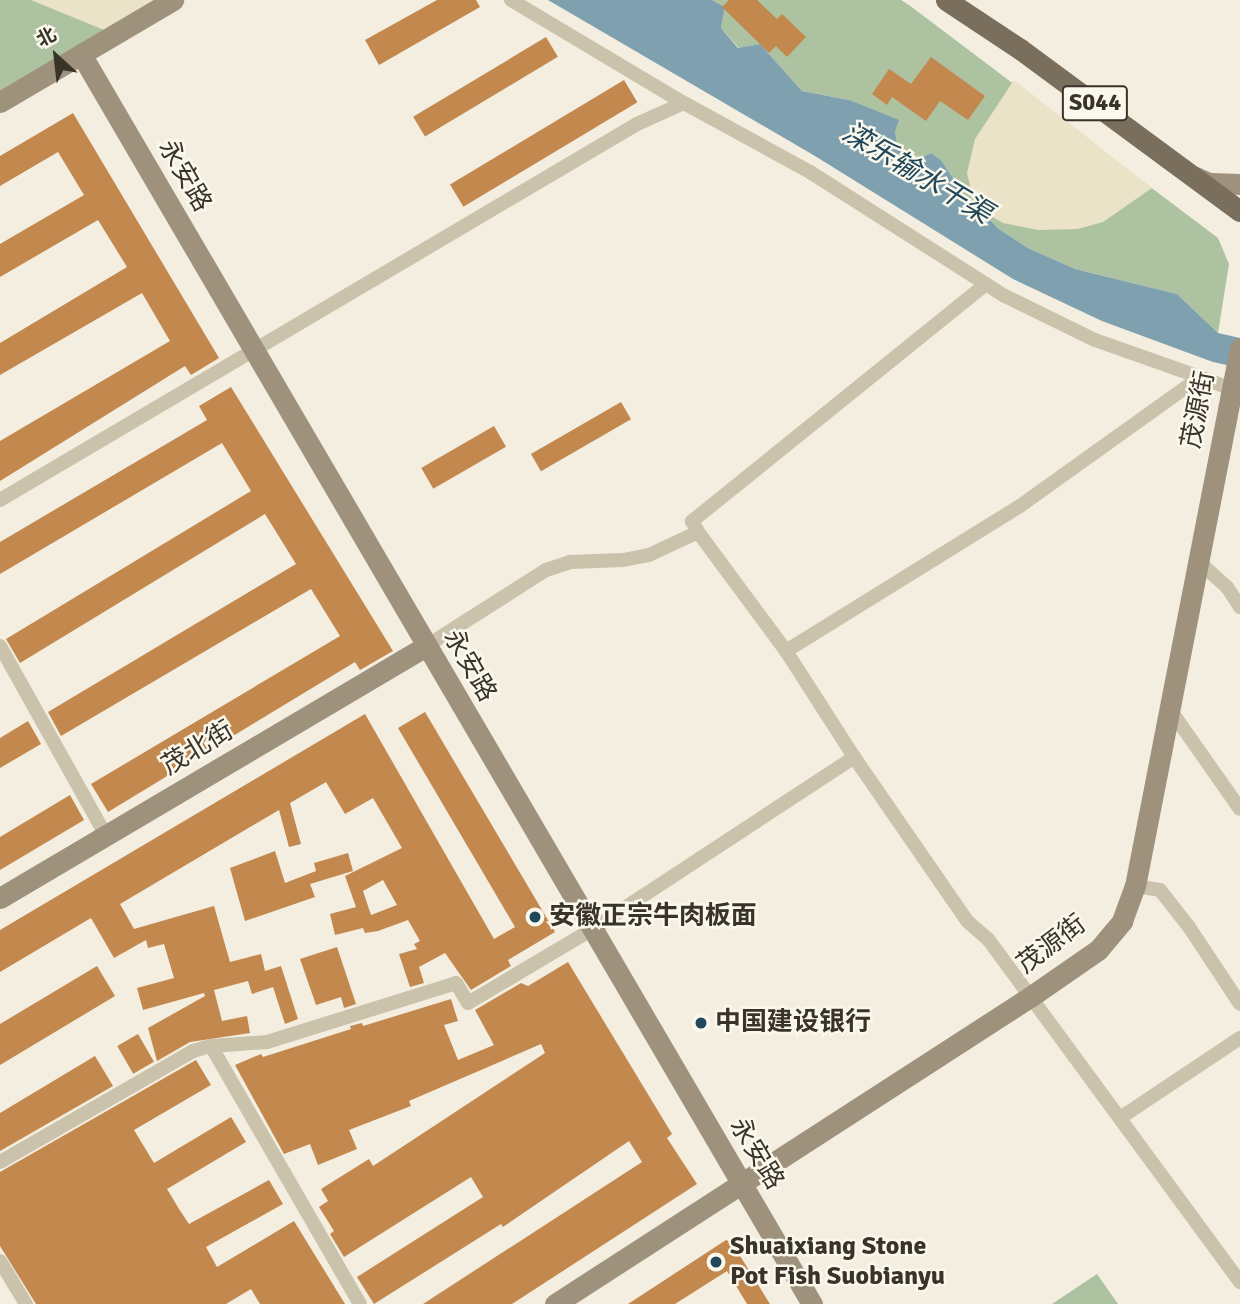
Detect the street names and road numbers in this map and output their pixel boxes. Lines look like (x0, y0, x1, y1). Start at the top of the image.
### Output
road number: S044 (1062, 82, 1128, 124)
street label: 永安路 (151, 134, 217, 218)
street label: 茂源街 (1176, 369, 1222, 451)
street label: 永安路 (436, 624, 502, 708)
street label: 茂北街 (157, 716, 239, 782)
street label: 茂源街 (1011, 909, 1093, 981)
street label: 永安路 (723, 1113, 789, 1195)

